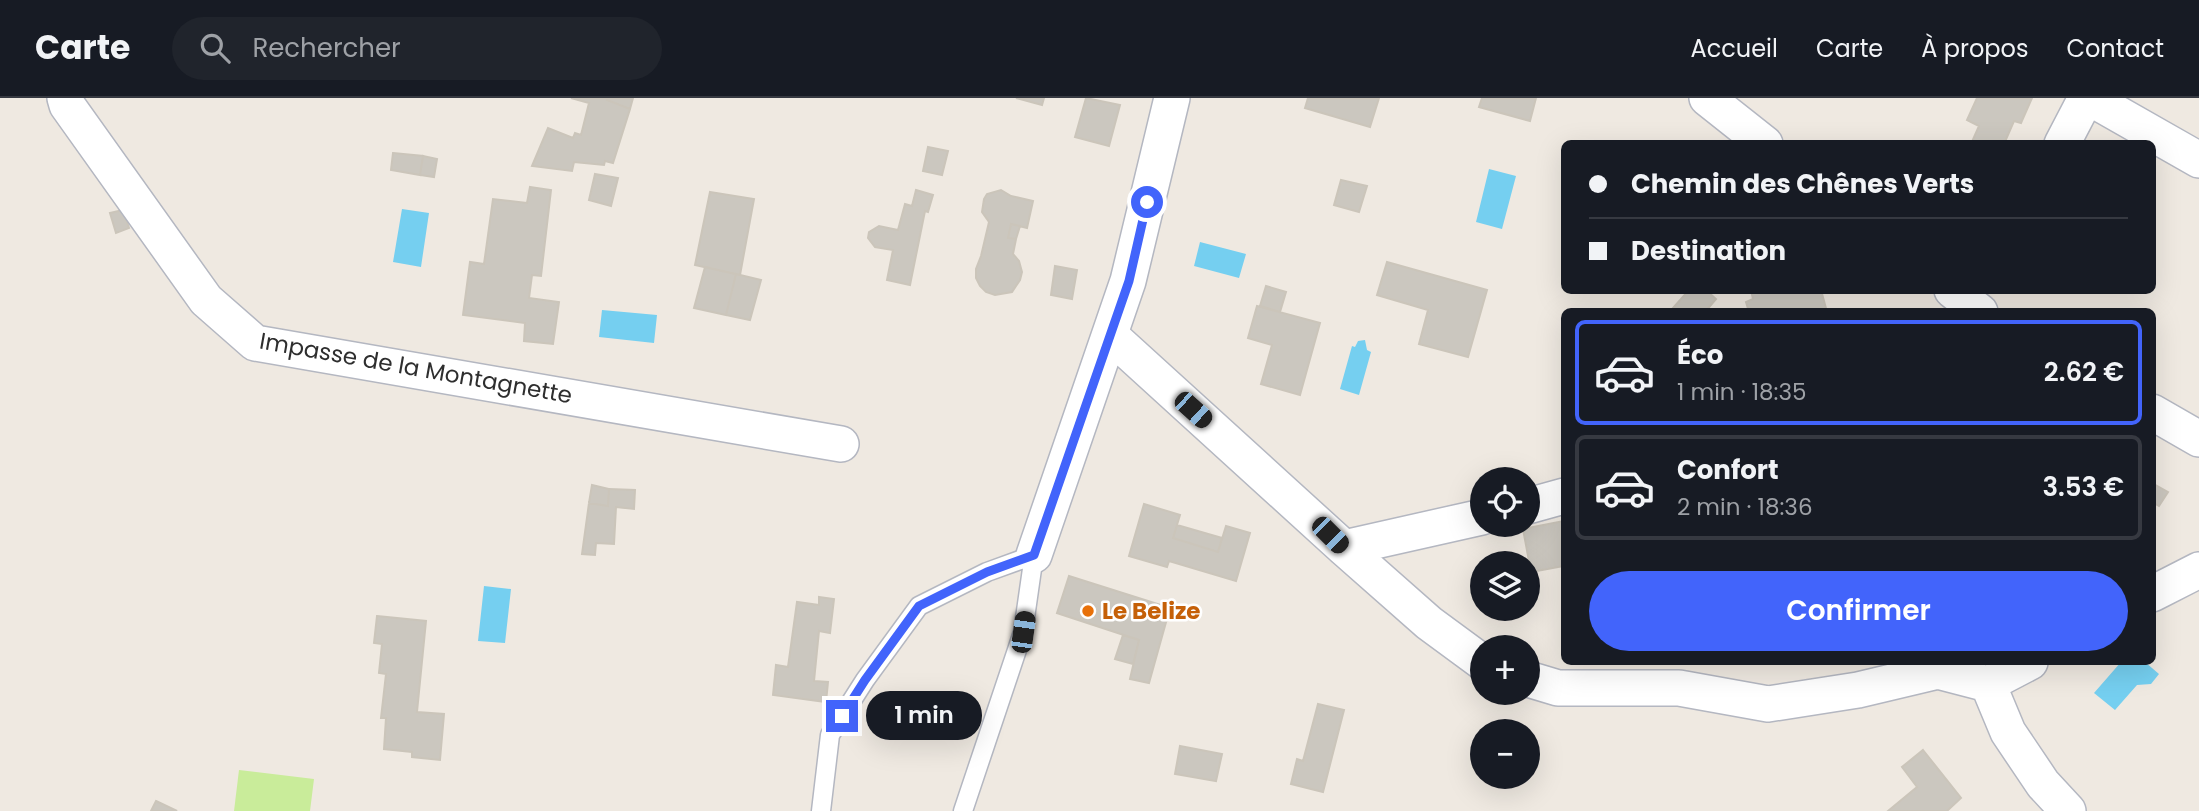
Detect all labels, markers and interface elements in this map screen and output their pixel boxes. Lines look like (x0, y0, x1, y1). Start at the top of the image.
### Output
search box (172, 17, 662, 80)
text: Carte (35, 24, 130, 71)
icon: search (196, 29, 234, 67)
text: Rechercher (252, 30, 401, 66)
text: Accueil (1691, 32, 1778, 65)
text: Carte (1816, 32, 1883, 65)
text: À propos (1921, 32, 2028, 65)
text: Contact (2066, 32, 2164, 65)
text: Chemin des Chênes Verts (1631, 166, 1974, 202)
route start (1131, 186, 1163, 218)
text: Destination (1631, 233, 1786, 269)
street label: Impasse de la Montagnette (257, 325, 575, 411)
text: Éco (1677, 337, 1723, 373)
icon: car (1593, 341, 1656, 404)
text: 2.62 € (2044, 354, 2124, 390)
text: 1 min · 18:35 (1677, 376, 1807, 408)
car (1171, 388, 1216, 432)
text: Confort (1677, 452, 1779, 488)
icon: car (1593, 456, 1656, 519)
map controls (1470, 467, 1540, 789)
button: locate (1470, 467, 1540, 537)
text: 3.53 € (2042, 469, 2124, 505)
text: 2 min · 18:36 (1677, 491, 1813, 523)
car (1308, 513, 1353, 557)
button: layers (1470, 551, 1540, 621)
button: Confirmer (1589, 571, 2128, 651)
place label: Le Belize (1102, 595, 1201, 627)
marker: Le Belize (1080, 603, 1096, 619)
car (1010, 610, 1037, 654)
button: + (1470, 635, 1540, 705)
callout: 1 min (866, 692, 982, 740)
text: 1 min (894, 699, 954, 731)
route end (826, 700, 858, 732)
button: − (1470, 719, 1540, 789)

